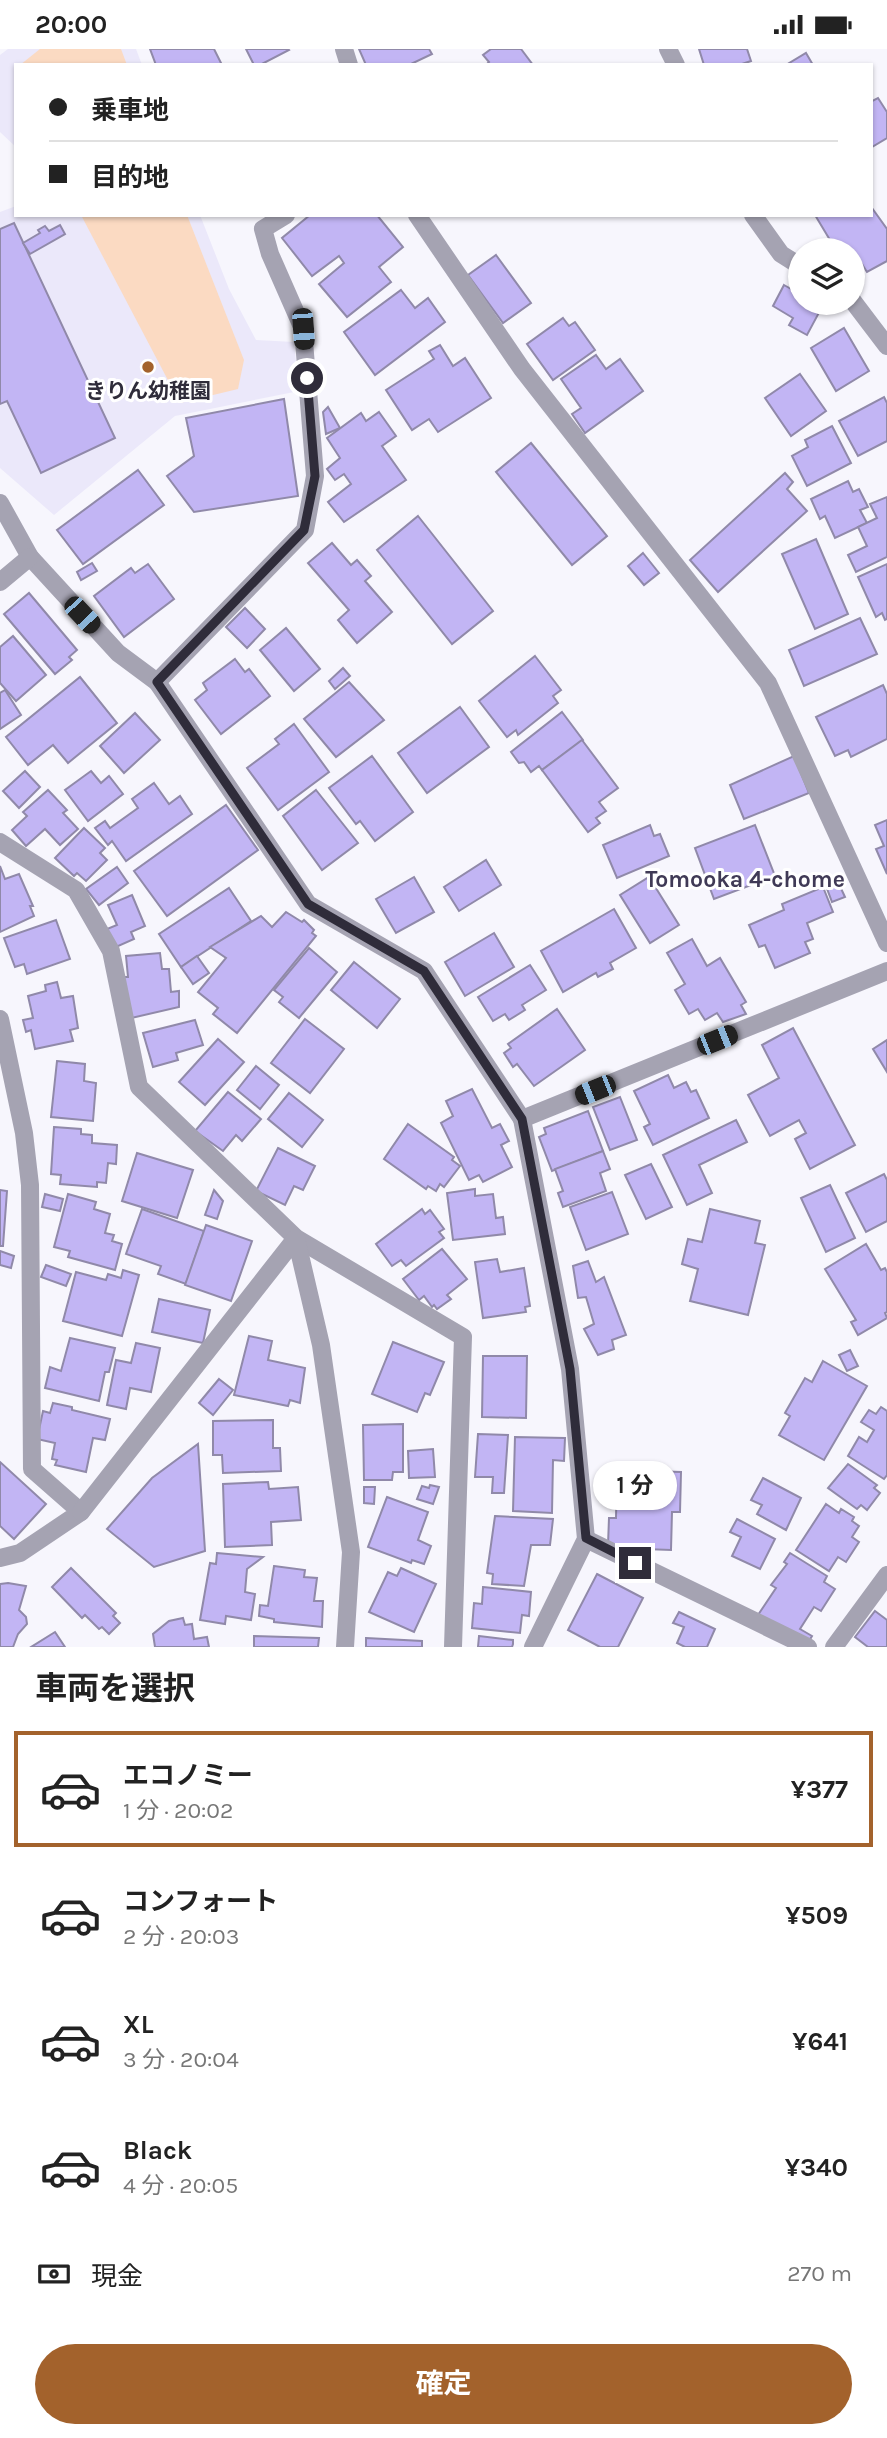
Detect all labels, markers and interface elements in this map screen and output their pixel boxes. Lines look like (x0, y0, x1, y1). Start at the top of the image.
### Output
text: 20:00 (35, 9, 107, 40)
text: 乗車地 (91, 95, 169, 126)
text: 目的地 (91, 162, 169, 193)
map controls (788, 238, 865, 315)
button: layers (788, 238, 865, 315)
car (292, 307, 315, 351)
marker: きりん幼稚園 (140, 359, 156, 375)
route start (291, 362, 323, 394)
place label: きりん幼稚園 (85, 379, 211, 403)
car (60, 592, 105, 638)
district label: Tomooka 4-chome (645, 866, 845, 893)
car (694, 1022, 741, 1058)
car (572, 1072, 619, 1108)
callout: 1 分 (593, 1461, 677, 1511)
text: 1 分 (616, 1472, 654, 1499)
route end (619, 1547, 651, 1579)
text: 車両を選択 (35, 1670, 195, 1707)
icon: car (39, 1758, 102, 1821)
text: エコノミー (123, 1760, 253, 1791)
text: ¥377 (791, 1774, 848, 1805)
text: 1 分 · 20:02 (123, 1797, 233, 1824)
icon: car (39, 1884, 102, 1947)
text: コンフォート (123, 1886, 278, 1917)
text: ¥509 (785, 1900, 848, 1931)
text: 2 分 · 20:03 (123, 1923, 239, 1950)
text: XL (123, 2009, 154, 2040)
icon: car (39, 2010, 102, 2073)
text: ¥641 (792, 2026, 848, 2057)
text: 3 分 · 20:04 (123, 2046, 239, 2073)
text: Black (123, 2135, 192, 2166)
icon: car (39, 2136, 102, 2199)
text: ¥340 (785, 2152, 848, 2183)
text: 4 分 · 20:05 (123, 2172, 238, 2199)
icon: cash (35, 2255, 73, 2293)
text: 270 m (787, 2260, 852, 2287)
text: 現金 (91, 2261, 143, 2292)
button: 確定 (35, 2344, 852, 2424)

